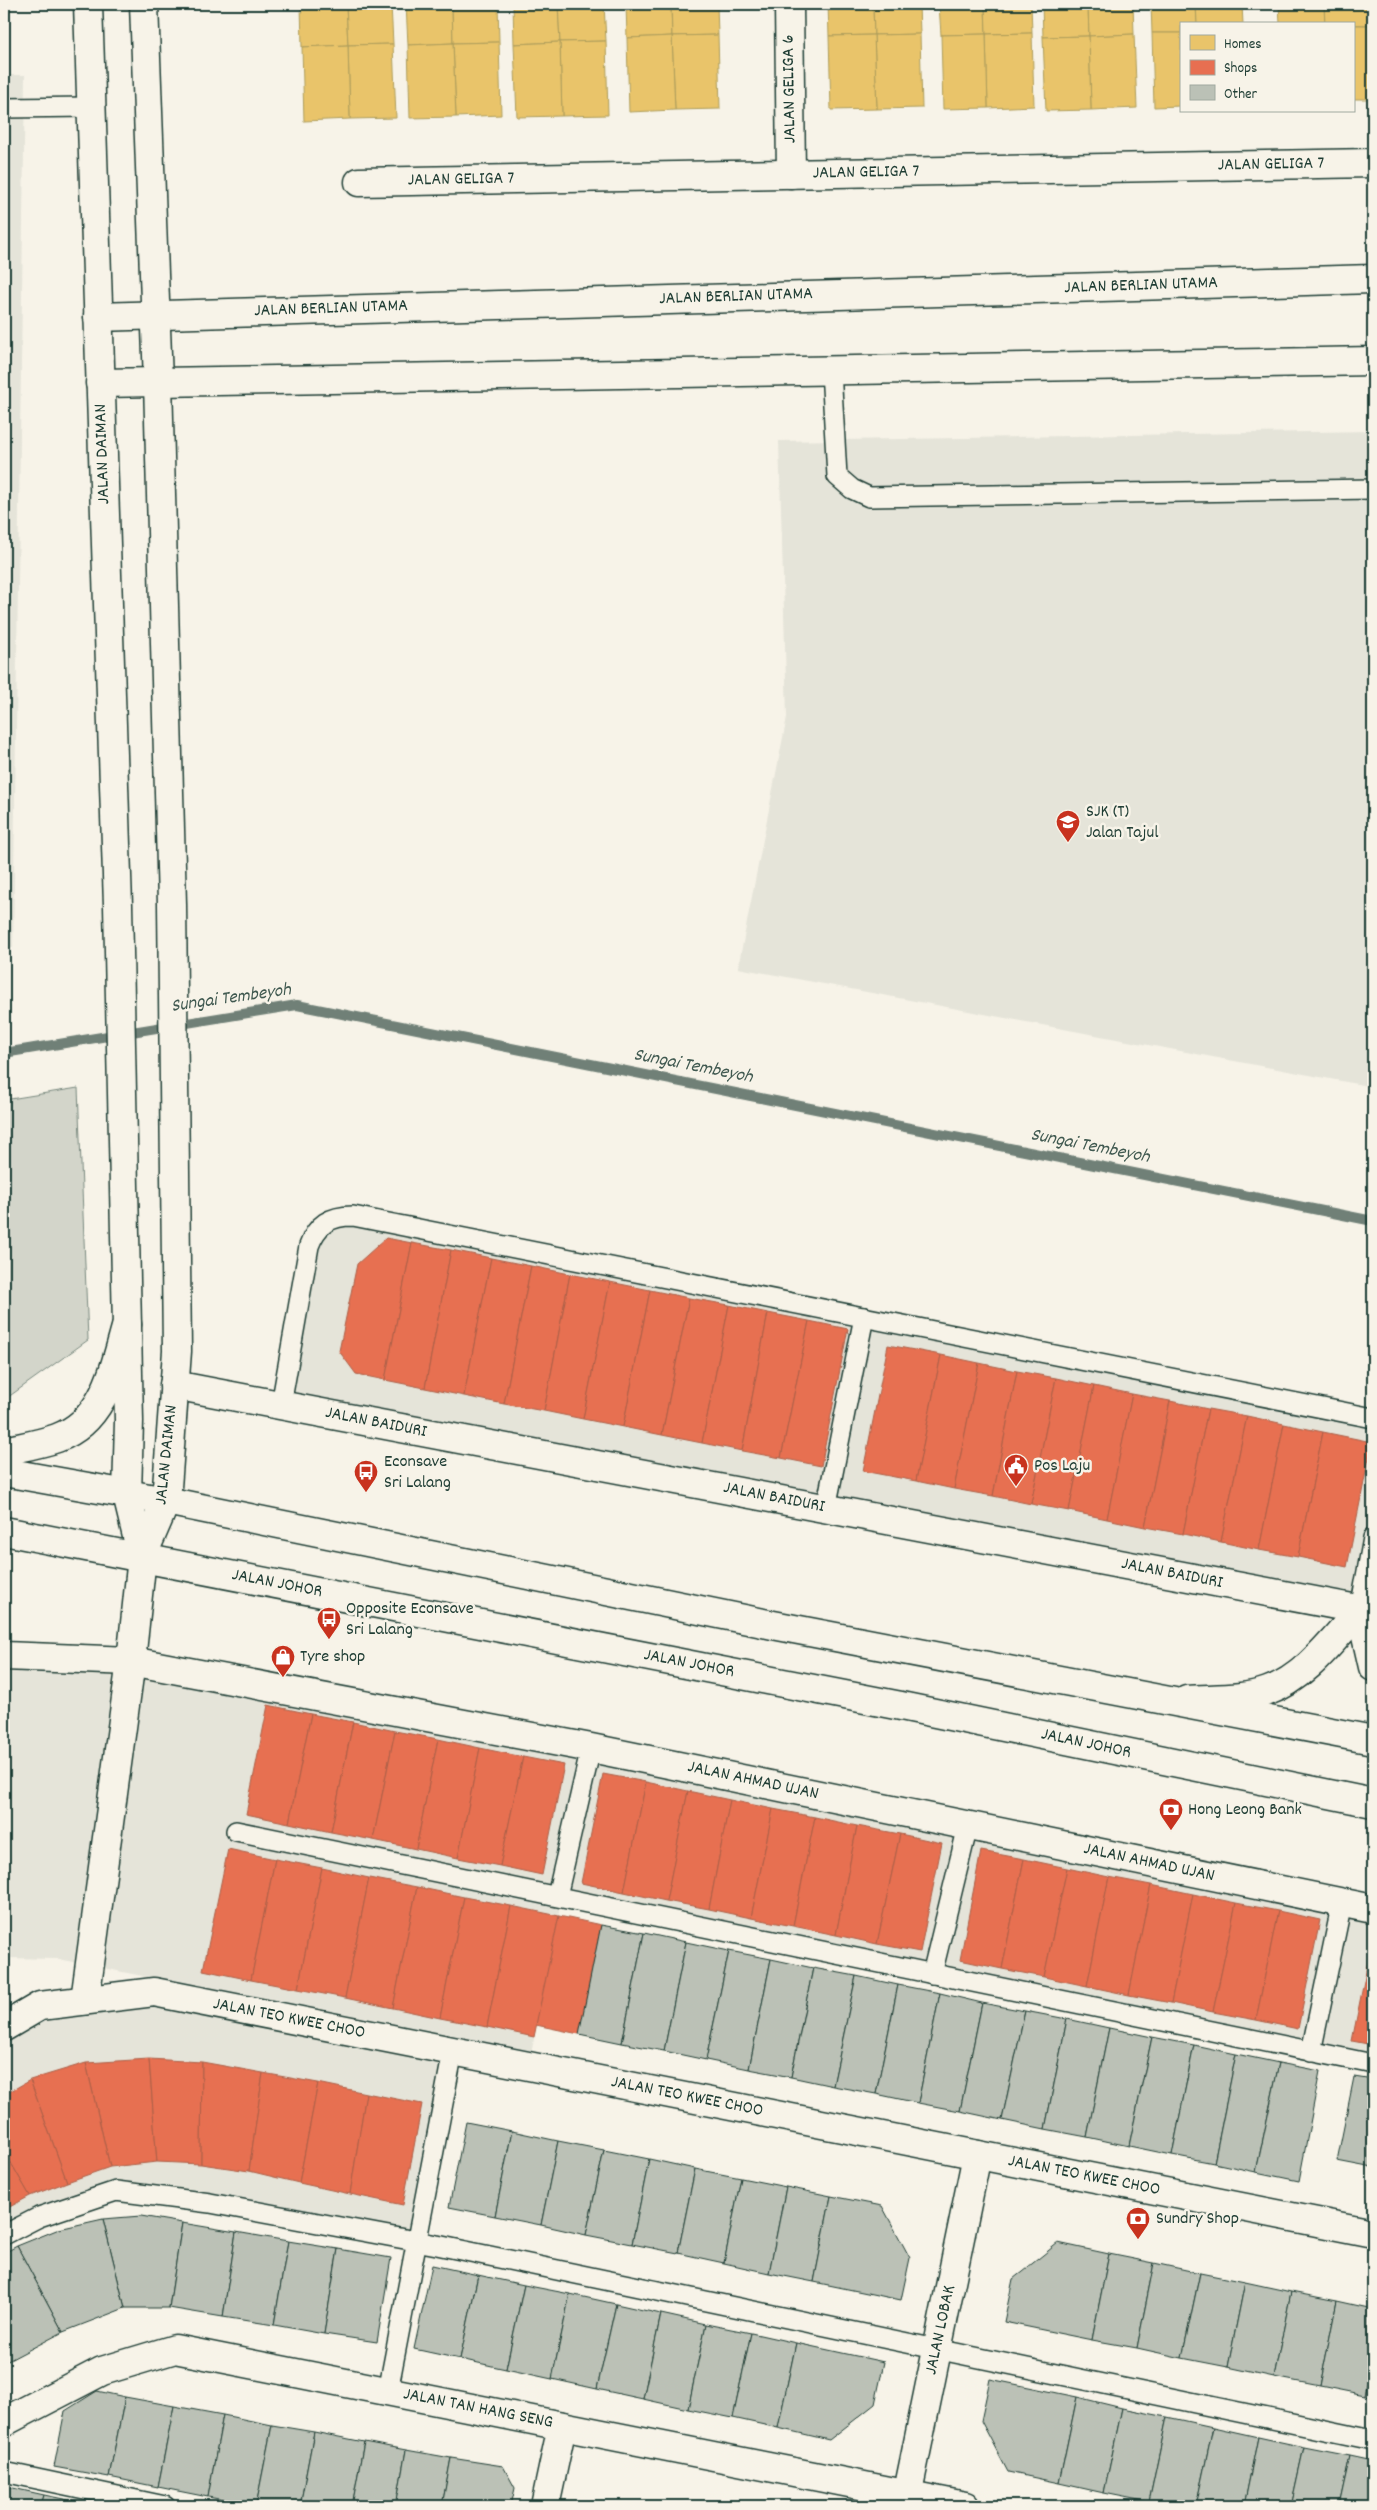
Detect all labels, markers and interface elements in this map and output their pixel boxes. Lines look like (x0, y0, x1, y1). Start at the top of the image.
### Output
legend (1180, 22, 1354, 112)
street label: JALAN GELIGA 6 (777, 34, 803, 144)
text: Homes (1224, 34, 1262, 56)
text: Shops (1224, 58, 1257, 80)
text: Other (1224, 84, 1258, 106)
street label: JALAN GELIGA 7 (1217, 152, 1325, 178)
street label: JALAN GELIGA 7 (812, 160, 920, 186)
street label: JALAN GELIGA 7 (407, 167, 515, 193)
street label: JALAN BERLIAN UTAMA (1064, 271, 1219, 301)
street label: JALAN BERLIAN UTAMA (659, 282, 814, 312)
street label: JALAN BERLIAN UTAMA (254, 294, 409, 324)
street label: JALAN DAIMAN (89, 403, 117, 505)
place label: SJK (T) Jalan Tajul (1086, 800, 1159, 846)
school or university icon: SJK (T) Jalan Tajul (1055, 809, 1081, 843)
water label: Sungai Tembeyoh (169, 977, 294, 1021)
water label: Sungai Tembeyoh (631, 1042, 756, 1092)
water label: Sungai Tembeyoh (1028, 1122, 1153, 1172)
street label: JALAN BAIDURI (323, 1401, 429, 1445)
street label: JALAN DAIMAN (149, 1404, 185, 1506)
place label: Econsave Sri Lalang (384, 1450, 451, 1496)
public building icon: Pos Laju (1003, 1453, 1029, 1487)
place label: Pos Laju (1034, 1454, 1090, 1479)
bus stop icon: Econsave Sri Lalang (353, 1459, 379, 1493)
street label: JALAN BAIDURI (721, 1476, 827, 1520)
street label: JALAN BAIDURI (1119, 1552, 1225, 1596)
street label: JALAN JOHOR (230, 1563, 324, 1605)
place label: Opposite Econsave Sri Lalang (346, 1597, 474, 1643)
bus stop icon: Opposite Econsave Sri Lalang (316, 1606, 342, 1640)
street label: JALAN JOHOR (642, 1643, 736, 1685)
shop icon: Tyre shop (270, 1644, 296, 1678)
place label: Tyre shop (300, 1645, 365, 1670)
street label: JALAN JOHOR (1039, 1722, 1133, 1766)
street label: JALAN AHMAD UJAN (685, 1755, 821, 1807)
bank icon: Hong Leong Bank (1158, 1797, 1184, 1831)
place label: Hong Leong Bank (1188, 1798, 1302, 1823)
street label: JALAN AHMAD UJAN (1081, 1837, 1217, 1889)
street label: JALAN TEO KWEE CHOO (211, 1992, 367, 2046)
street label: JALAN TEO KWEE CHOO (609, 2070, 765, 2124)
street label: JALAN TEO KWEE CHOO (1006, 2149, 1162, 2203)
bank icon: Sundry Shop (1125, 2206, 1151, 2240)
place label: Sundry Shop (1156, 2207, 1239, 2232)
street label: JALAN LOBAK (919, 2283, 963, 2377)
street label: JALAN TAN HANG SENG (401, 2382, 555, 2436)

